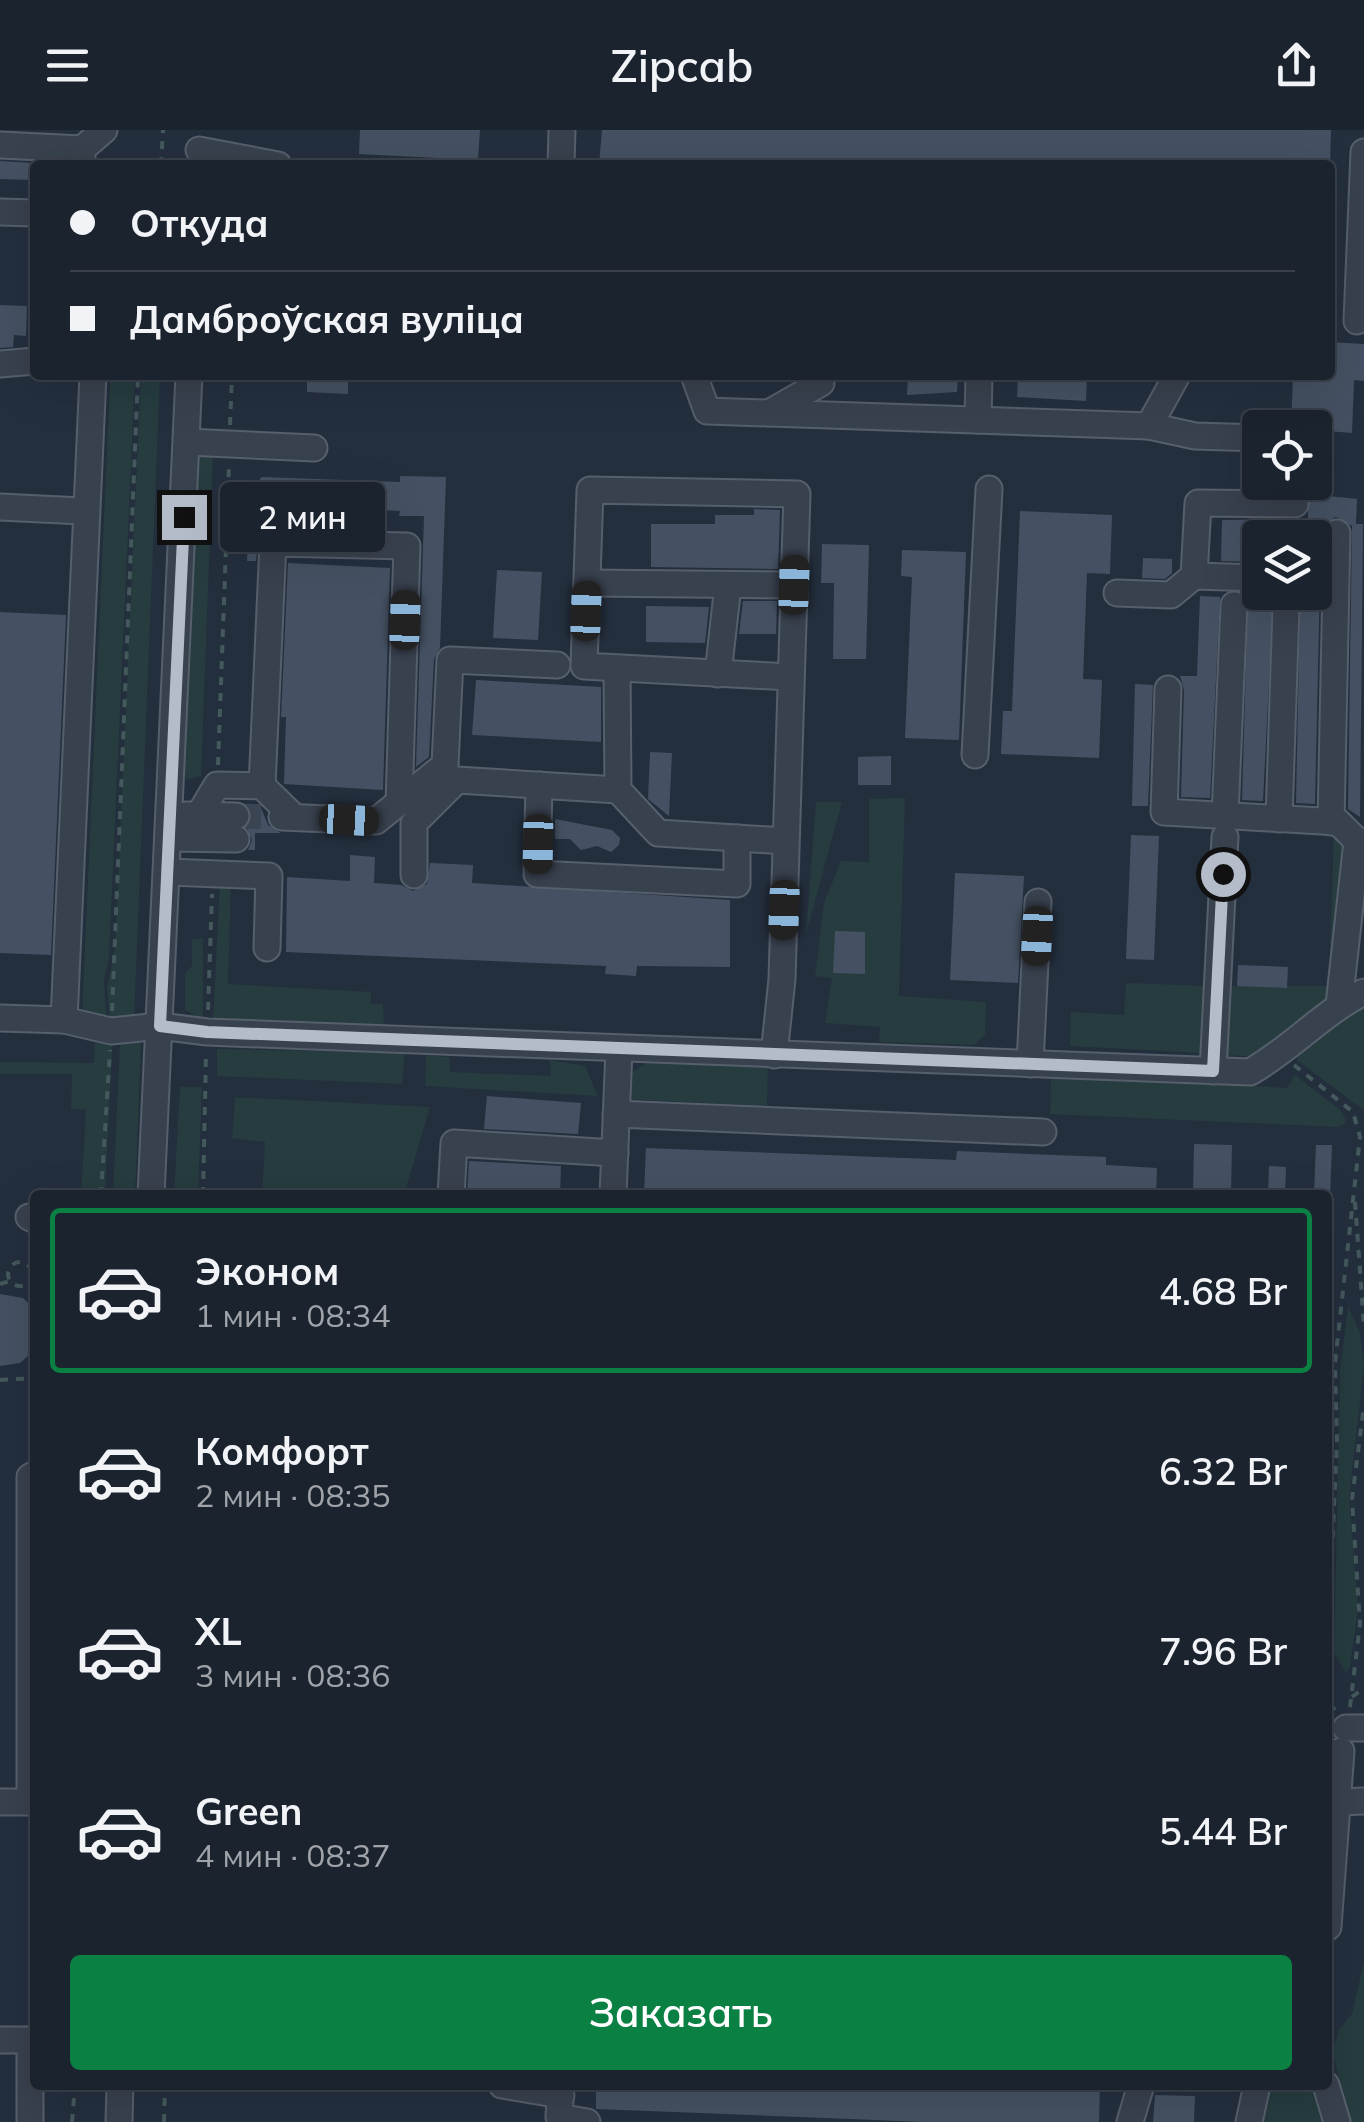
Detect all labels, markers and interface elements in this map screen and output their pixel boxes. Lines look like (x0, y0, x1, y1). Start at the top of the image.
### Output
text: Zipcab (611, 37, 753, 93)
icon: menu (40, 38, 95, 93)
icon: share (1269, 38, 1324, 93)
text: Откуда (130, 199, 269, 247)
text: Дамброўская вуліца (130, 295, 524, 343)
map controls (1242, 410, 1332, 610)
button: locate (1242, 410, 1332, 500)
callout: 2 мин (219, 482, 384, 552)
route end (162, 495, 207, 540)
text: 2 мин (258, 497, 347, 537)
button: layers (1242, 520, 1332, 610)
car (778, 554, 810, 616)
car (570, 580, 602, 642)
car (389, 589, 421, 651)
car (318, 803, 380, 837)
car (522, 814, 554, 874)
route start (1201, 852, 1246, 897)
car (768, 879, 800, 941)
car (1020, 905, 1054, 967)
icon: car (75, 1246, 165, 1336)
text: Эконом (195, 1247, 339, 1295)
text: 4.68 Br (1159, 1267, 1287, 1315)
text: 1 мин · 08:34 (195, 1295, 390, 1335)
icon: car (75, 1426, 165, 1516)
text: Комфорт (195, 1427, 369, 1475)
text: 6.32 Br (1159, 1447, 1287, 1495)
text: 2 мин · 08:35 (195, 1475, 390, 1515)
icon: car (75, 1606, 165, 1696)
text: XL (195, 1607, 242, 1655)
text: 7.96 Br (1159, 1627, 1287, 1675)
text: 3 мин · 08:36 (195, 1655, 390, 1695)
icon: car (75, 1786, 165, 1876)
text: Green (195, 1787, 302, 1835)
text: 5.44 Br (1159, 1807, 1287, 1855)
text: 4 мин · 08:37 (195, 1835, 390, 1875)
button: Заказать (70, 1955, 1292, 2070)

